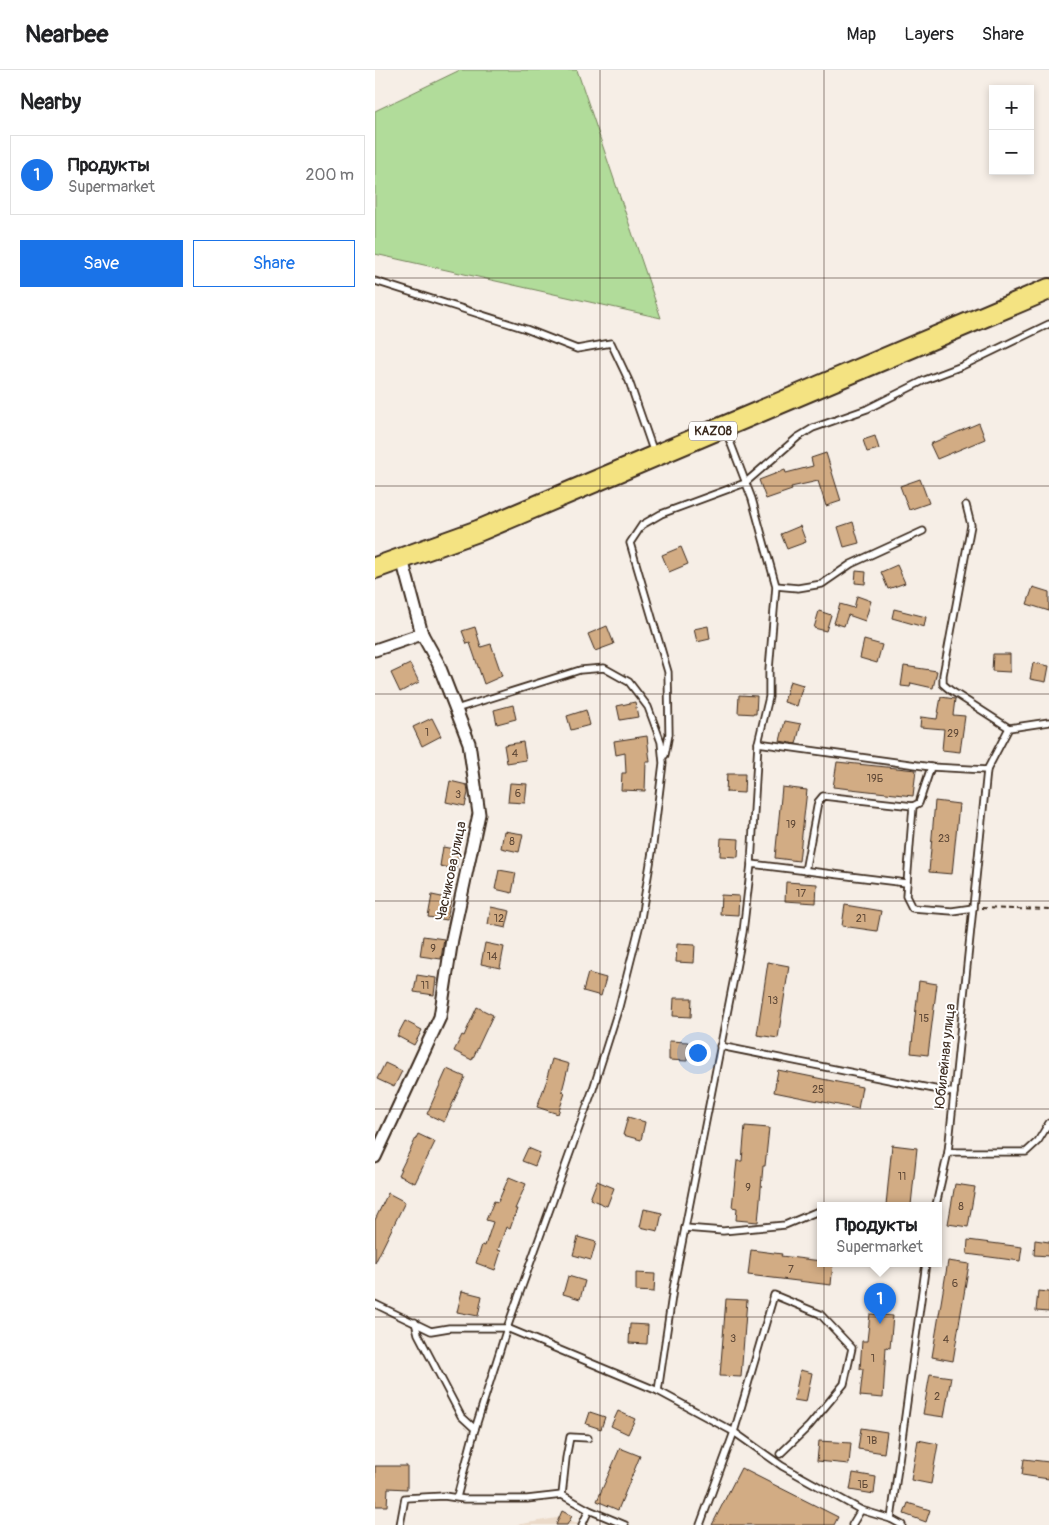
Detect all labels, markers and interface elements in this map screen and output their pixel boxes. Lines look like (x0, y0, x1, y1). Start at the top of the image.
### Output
text: Nearbee (25, 20, 108, 49)
text: Map (847, 23, 876, 46)
text: Layers (904, 23, 954, 46)
text: Share (982, 23, 1024, 46)
map controls (989, 85, 1034, 175)
button: + (989, 85, 1034, 130)
text: Nearby (20, 89, 81, 116)
button: − (989, 130, 1034, 175)
text: Продукты (68, 153, 150, 177)
text: 1 (34, 165, 40, 185)
text: 200 m (306, 165, 354, 185)
text: Supermarket (68, 177, 155, 197)
button: Save (20, 240, 183, 287)
button: Share (193, 240, 355, 287)
road number: KAZ08 (689, 422, 737, 441)
house number: 1 (425, 726, 429, 739)
house number: 29 (947, 727, 959, 740)
house number: 4 (512, 747, 519, 760)
house number: 19Б (867, 772, 883, 785)
house number: 6 (515, 787, 521, 800)
house number: 3 (455, 788, 461, 801)
house number: 19 (786, 818, 796, 831)
street label: Часникова улица (432, 820, 470, 922)
house number: 23 (938, 832, 950, 845)
house number: 8 (509, 835, 515, 848)
house number: 17 (796, 887, 806, 900)
house number: 12 (494, 912, 504, 925)
house number: 21 (856, 912, 866, 925)
house number: 9 (430, 942, 436, 955)
house number: 14 (487, 950, 498, 963)
house number: 11 (421, 979, 429, 992)
house number: 13 (768, 994, 778, 1007)
street label: Юбилейная улица (931, 1003, 959, 1109)
house number: 15 (919, 1012, 929, 1025)
your location (685, 1040, 711, 1066)
house number: 25 (812, 1083, 824, 1096)
house number: 11 (898, 1170, 906, 1183)
house number: 9 (745, 1181, 751, 1194)
house number: 8 (958, 1200, 964, 1213)
popup (817, 1202, 942, 1267)
text: Продукты (836, 1213, 918, 1237)
text: Supermarket (836, 1237, 923, 1257)
house number: 7 (788, 1263, 794, 1276)
house number: 6 (952, 1277, 958, 1290)
pin: 1 (864, 1283, 896, 1324)
house number: 3 (730, 1332, 736, 1345)
house number: 4 (943, 1333, 950, 1346)
house number: 1 (871, 1352, 875, 1365)
house number: 2 (934, 1390, 940, 1403)
house number: 1В (867, 1434, 877, 1447)
house number: 1Б (858, 1478, 868, 1491)

